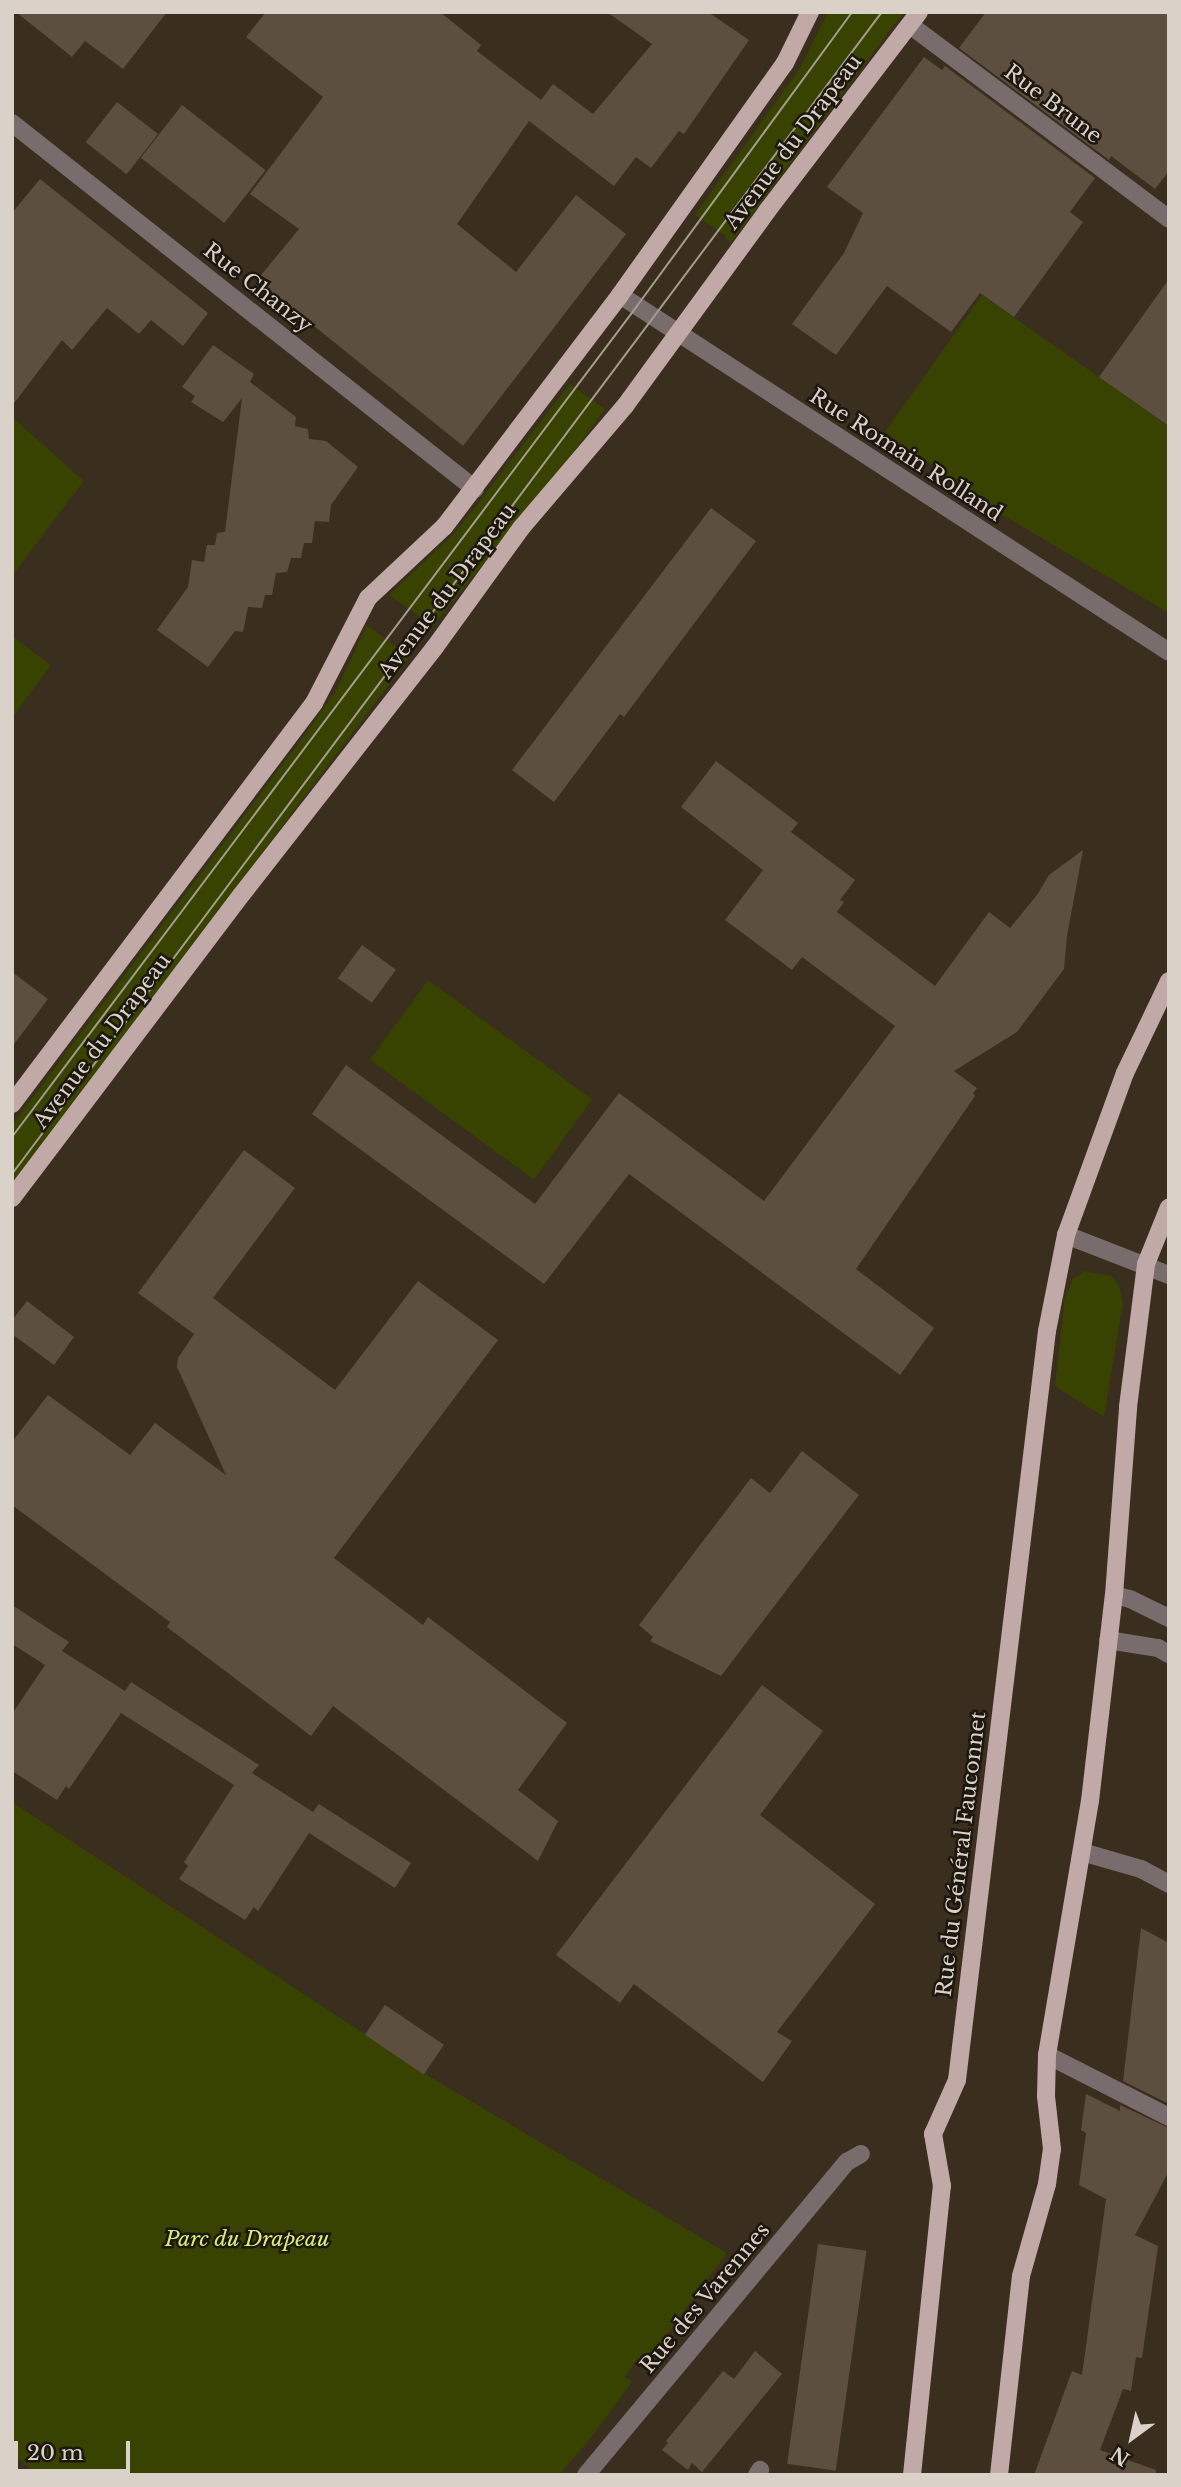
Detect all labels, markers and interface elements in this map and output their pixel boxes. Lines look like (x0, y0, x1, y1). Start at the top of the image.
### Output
street label: Avenue du Drapeau (719, 50, 867, 234)
street label: Rue Brune (999, 59, 1107, 149)
street label: Rue Chanzy (199, 238, 317, 338)
street label: Rue Romain Rolland (805, 383, 1007, 527)
street label: Avenue du Drapeau (373, 499, 521, 683)
street label: Avenue du Drapeau (28, 949, 176, 1133)
street label: Rue du Général Fauconnet (931, 1710, 991, 1998)
street label: Rue des Varennes (635, 2218, 775, 2378)
park label: Parc du Drapeau (164, 2226, 330, 2252)
north arrow (1097, 2403, 1167, 2473)
scale bar (18, 2428, 133, 2472)
text: 20 m (27, 2440, 84, 2466)
text: N (1107, 2442, 1134, 2471)

